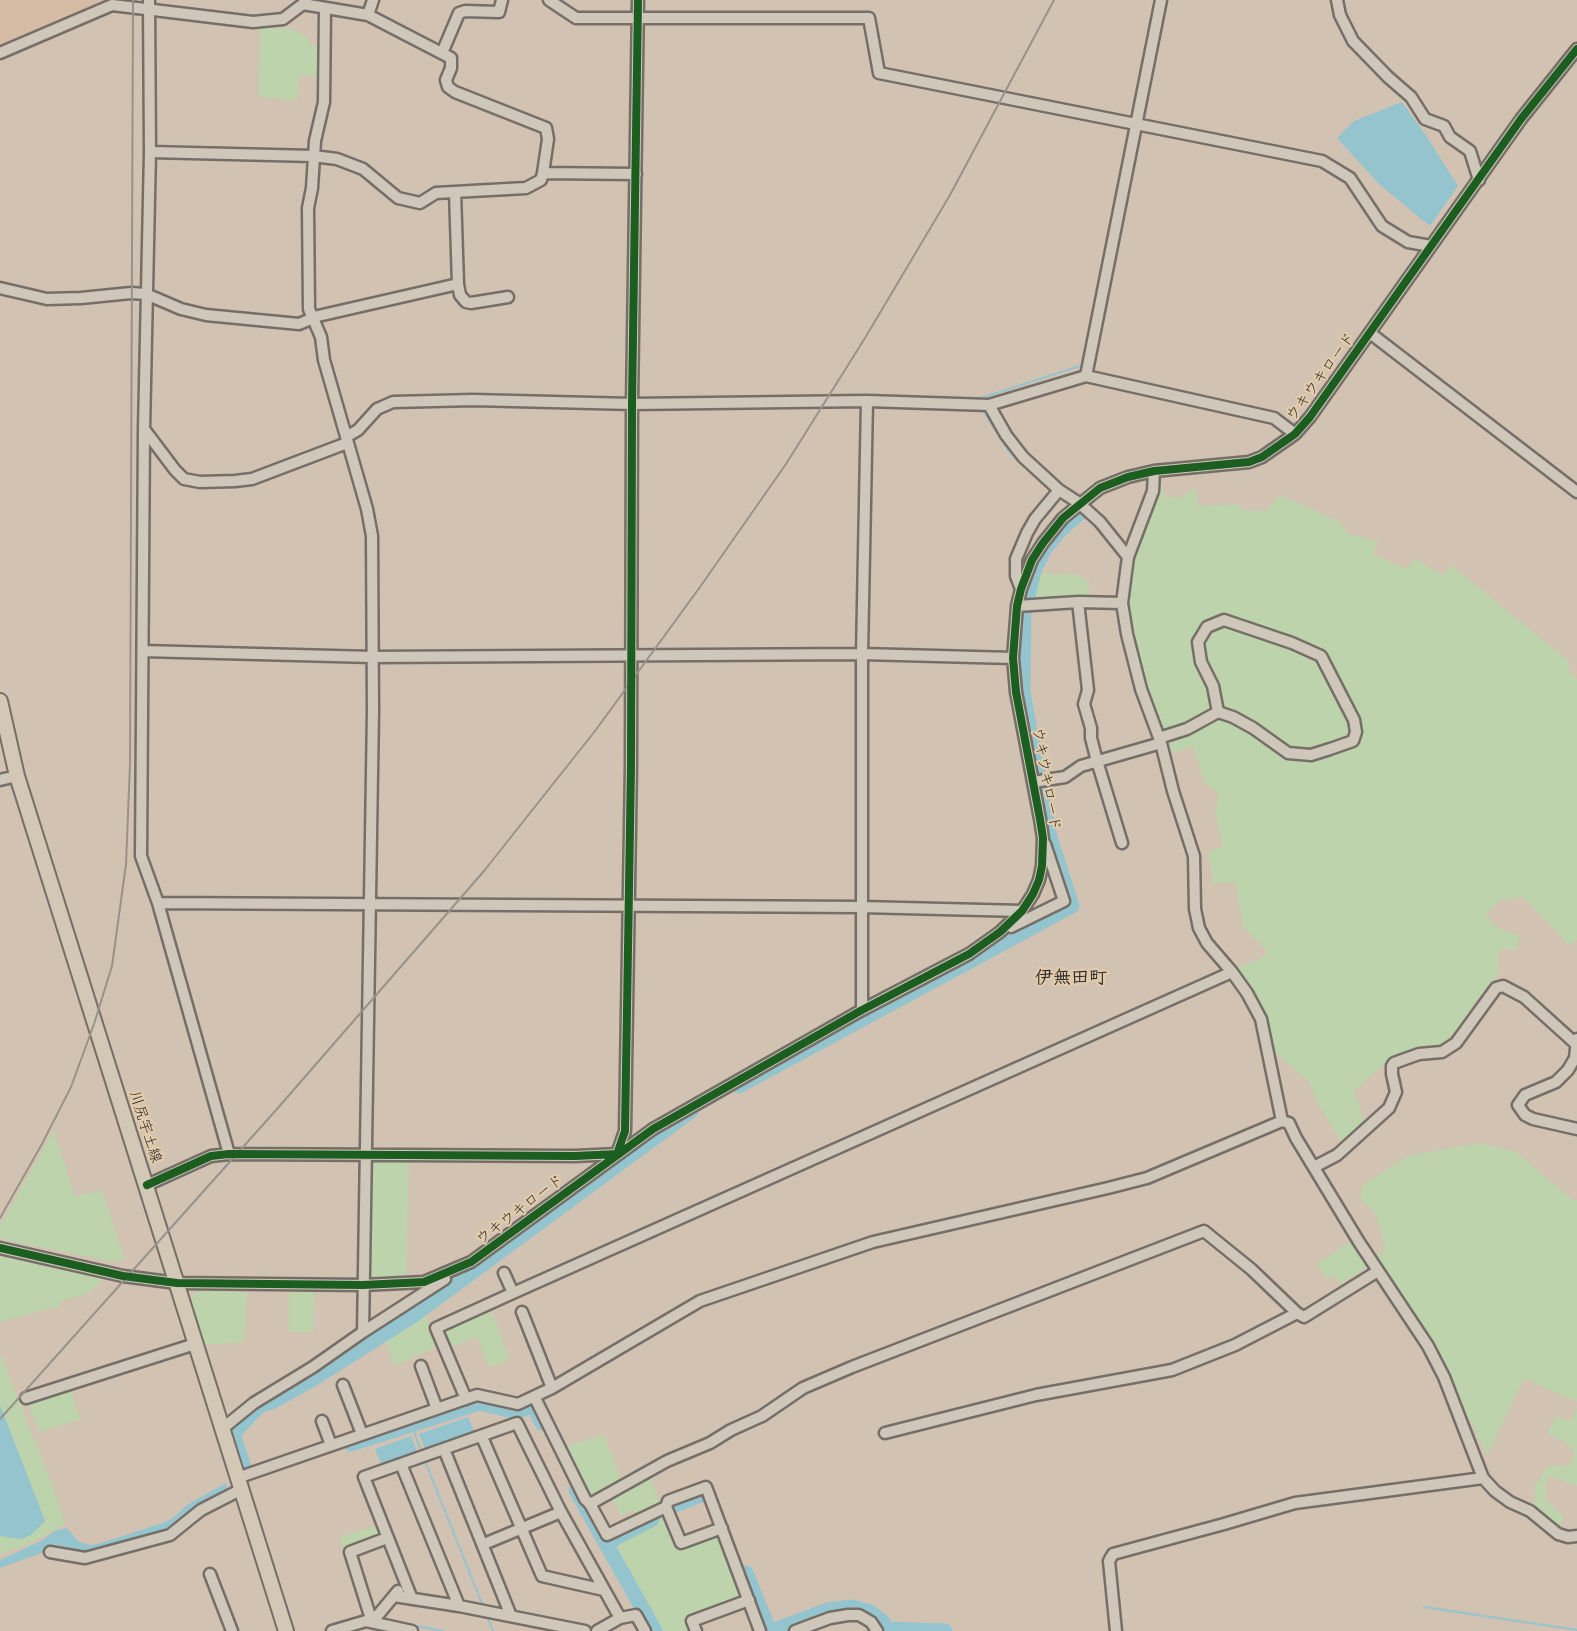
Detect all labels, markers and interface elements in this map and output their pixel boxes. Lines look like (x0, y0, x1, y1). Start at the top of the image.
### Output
street label: ウキウキロード (1283, 329, 1359, 425)
street label: ウキウキロード (1028, 726, 1064, 832)
district label: 伊無田町 (1035, 967, 1107, 989)
street label: 川尻宇土線 (125, 1089, 165, 1165)
street label: ウキウキロード (473, 1171, 567, 1249)

